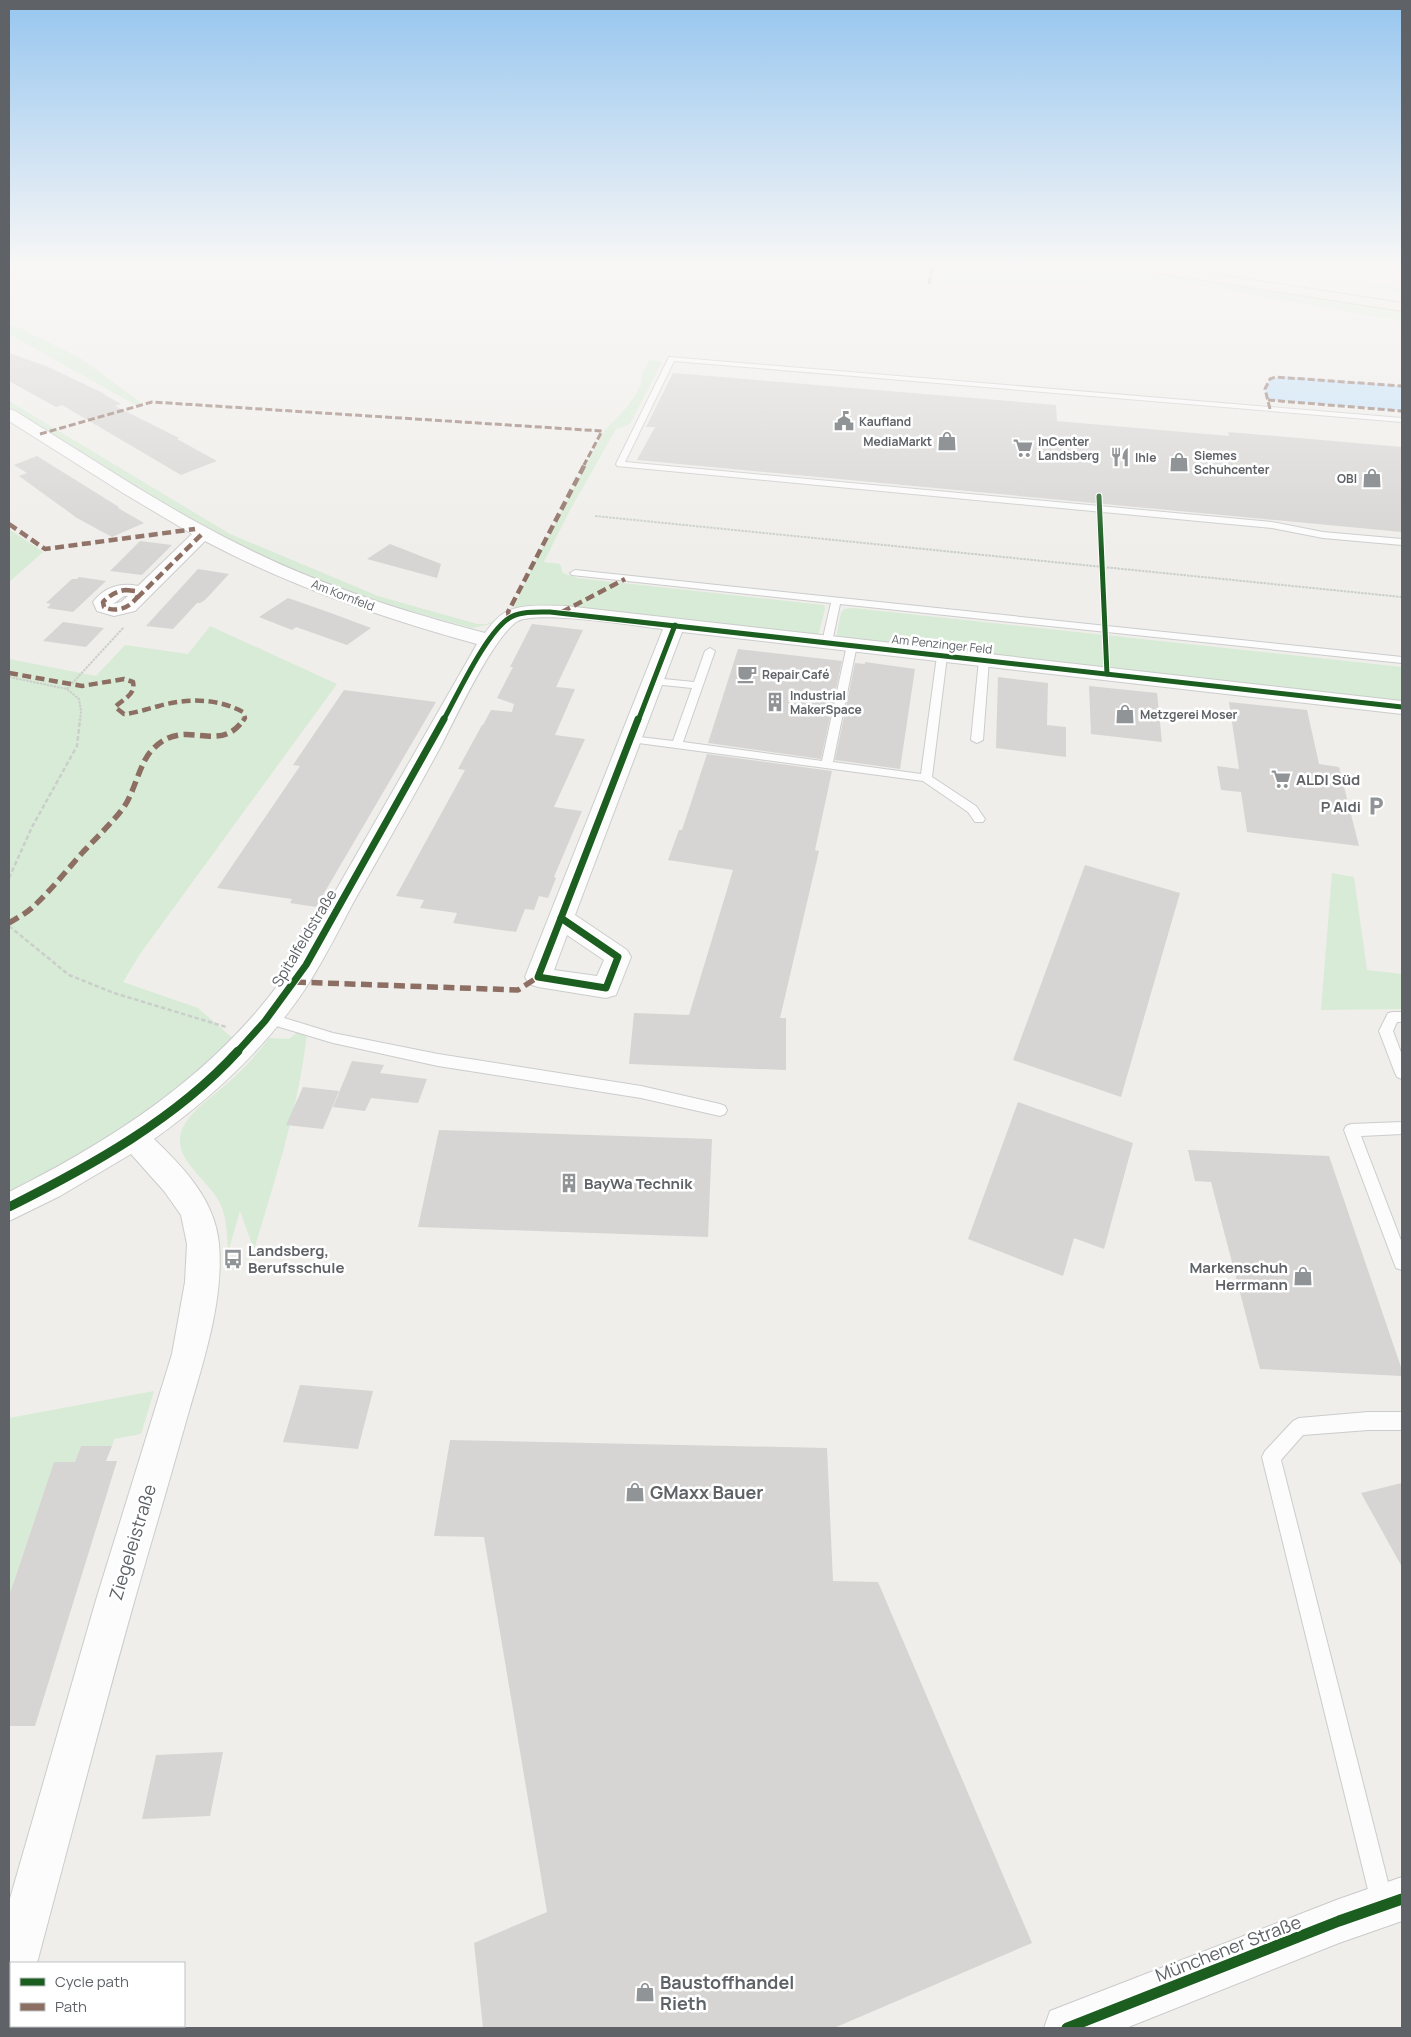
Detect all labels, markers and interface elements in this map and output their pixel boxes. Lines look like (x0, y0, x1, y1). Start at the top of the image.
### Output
public building icon: Kaufland (833, 410, 855, 432)
place label: Kaufland (859, 413, 911, 430)
shop icon: MediaMarkt (936, 430, 958, 452)
place label: MediaMarkt (863, 433, 932, 450)
place label: InCenter Landsberg (1038, 433, 1099, 464)
supermarket icon: InCenter Landsberg (1012, 437, 1034, 459)
restaurant icon: Ihle (1109, 446, 1131, 468)
place label: Siemes Schuhcenter (1194, 447, 1270, 478)
place label: Ihle (1135, 449, 1156, 466)
shop icon: Siemes Schuhcenter (1168, 451, 1190, 473)
shop icon: OBI (1361, 467, 1383, 489)
place label: OBI (1337, 470, 1357, 487)
street label: Am Kornfeld (309, 575, 377, 615)
street label: Am Penzinger Feld (891, 630, 993, 658)
cafe icon: Repair Café (736, 663, 758, 685)
place label: Repair Café (762, 666, 829, 683)
place label: Industrial MakerSpace (790, 687, 862, 718)
building icon: Industrial MakerSpace (764, 691, 786, 713)
shop icon: Metzgerei Moser (1114, 703, 1136, 725)
place label: Metzgerei Moser (1140, 706, 1238, 723)
supermarket icon: ALDI Süd (1270, 768, 1292, 790)
place label: ALDI Süd (1296, 769, 1360, 790)
parking icon: P Aldi (1365, 795, 1387, 817)
place label: P Aldi (1321, 796, 1361, 817)
street label: Spitalfeldstraße (266, 885, 342, 991)
building icon: BayWa Technik (558, 1172, 580, 1194)
place label: BayWa Technik (584, 1173, 693, 1194)
place label: Landsberg, Berufsschule (248, 1240, 344, 1278)
bus stop icon: Landsberg, Berufsschule (222, 1248, 244, 1270)
place label: Markenschuh Herrmann (1190, 1257, 1288, 1295)
shop icon: Markenschuh Herrmann (1292, 1265, 1314, 1287)
place label: GMaxx Bauer (650, 1480, 763, 1504)
street label: Ziegeleistraße (103, 1481, 161, 1603)
shop icon: GMaxx Bauer (624, 1481, 646, 1503)
street label: Münchener Straße (1152, 1909, 1304, 1987)
legend (10, 1962, 185, 2027)
place label: Baustoffhandel Rieth (660, 1970, 794, 2015)
text: Cycle path (55, 1971, 129, 1992)
shop icon: Baustoffhandel Rieth (634, 1981, 656, 2003)
text: Path (55, 1996, 87, 2017)

